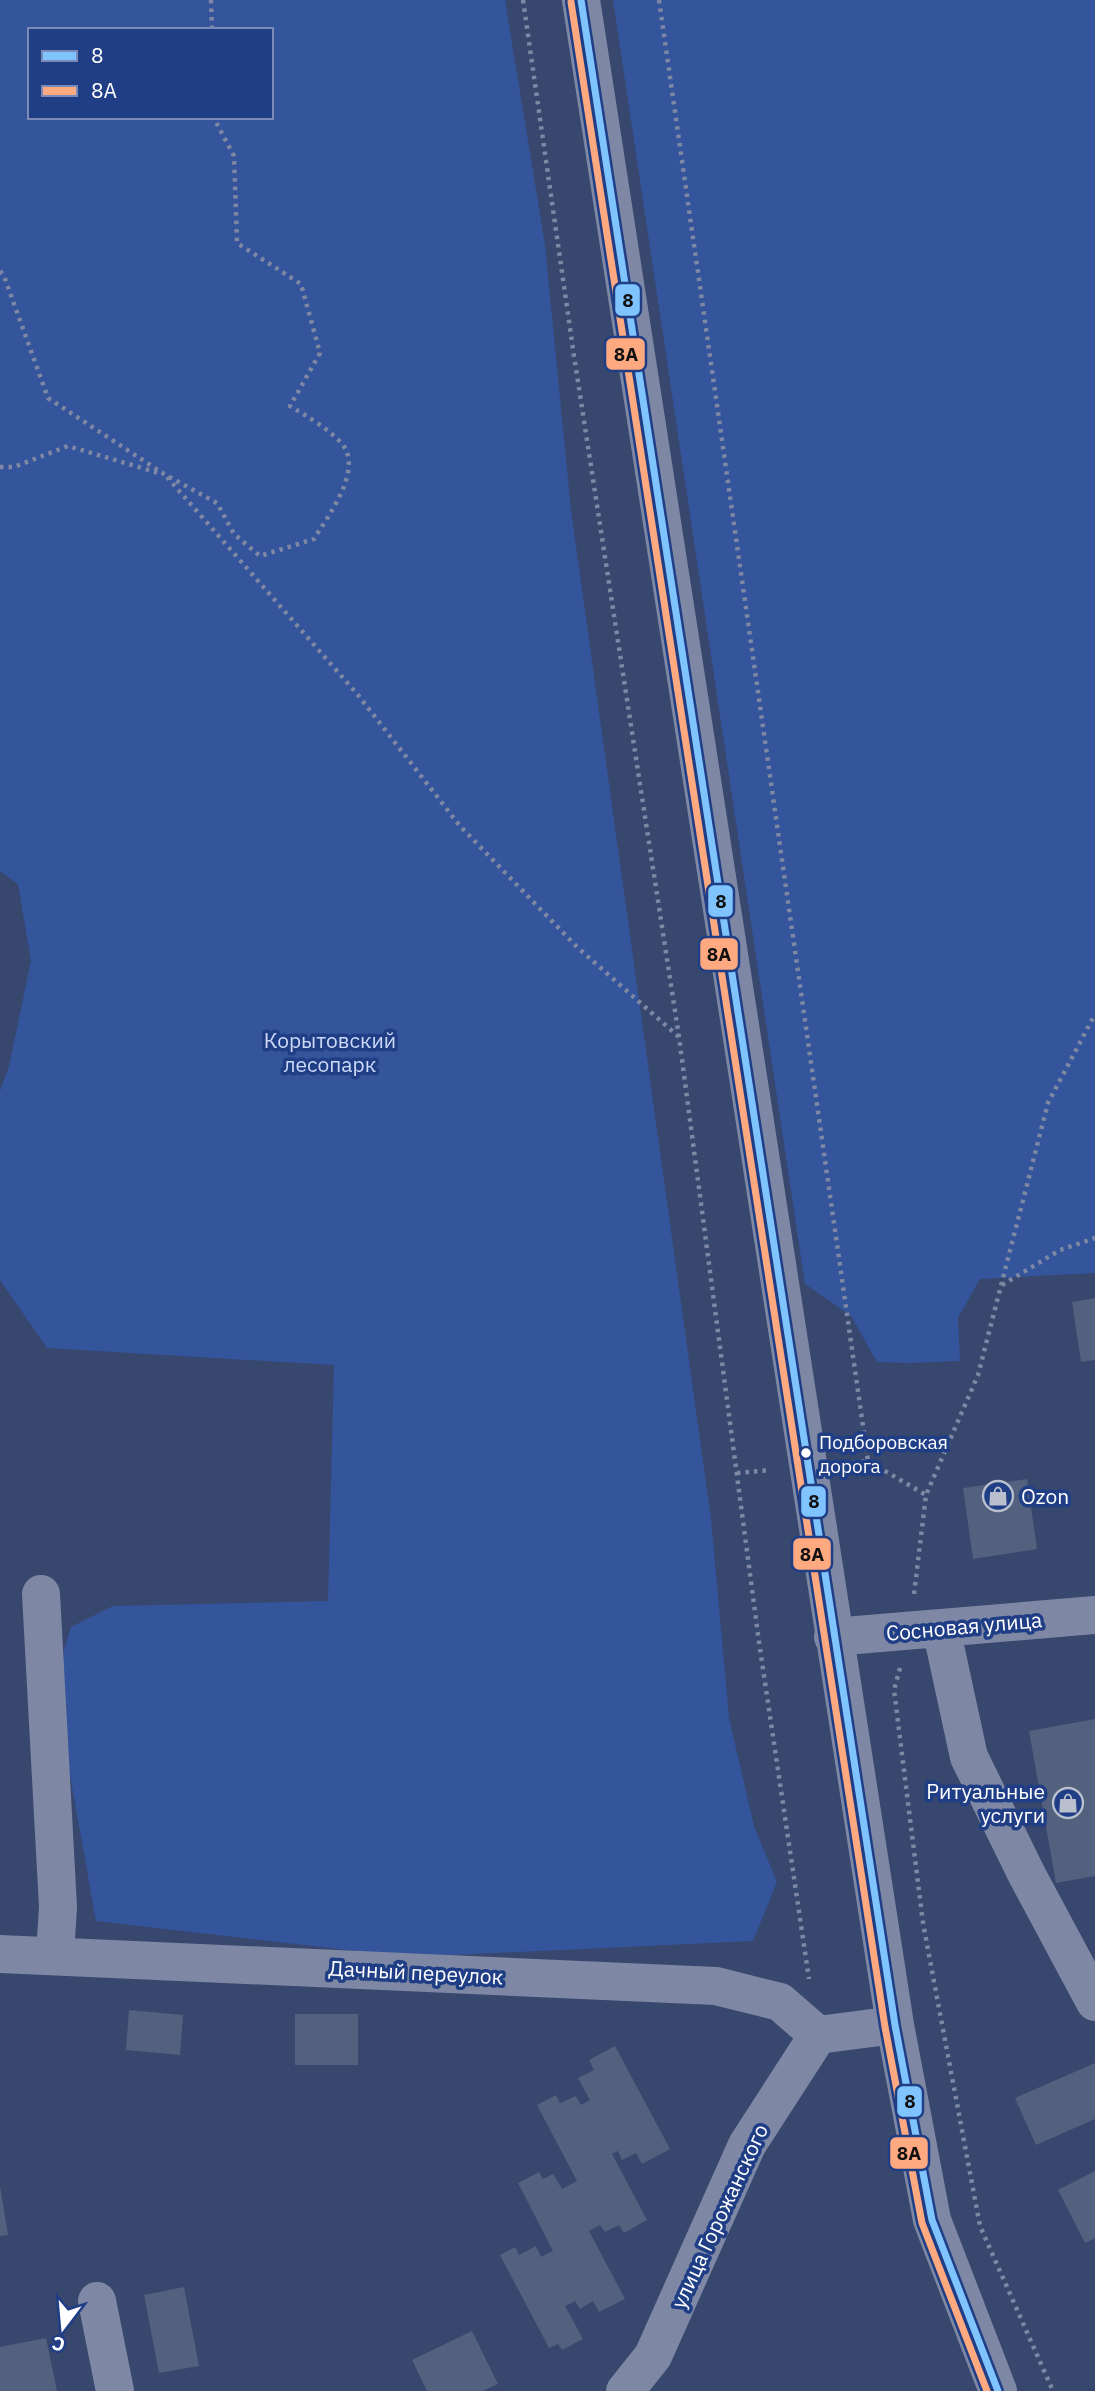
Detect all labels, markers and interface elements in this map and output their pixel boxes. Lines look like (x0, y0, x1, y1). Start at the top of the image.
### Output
legend (28, 28, 273, 119)
text: 8 (91, 41, 104, 69)
text: 8А (91, 76, 117, 104)
line badge: 8 (614, 283, 641, 317)
text: 8 (622, 288, 634, 312)
line badge: 8А (605, 337, 646, 371)
text: 8А (614, 342, 638, 366)
line badge: 8 (707, 884, 734, 918)
text: 8 (715, 889, 727, 913)
line badge: 8А (699, 937, 739, 971)
text: 8А (707, 942, 731, 966)
park label: Корытовский лесопарк (264, 1026, 396, 1078)
place label: Подборовская дорога (819, 1430, 948, 1478)
marker: Подборовская дорога (799, 1446, 813, 1460)
shop icon: Ozon (981, 1479, 1015, 1513)
place label: Ozon (1021, 1482, 1069, 1510)
line badge: 8 (800, 1485, 827, 1518)
text: 8 (808, 1489, 820, 1513)
line badge: 8А (792, 1537, 832, 1571)
text: 8А (800, 1542, 824, 1566)
street label: Сосновая улица (885, 1605, 1043, 1647)
place label: Ритуальные услуги (926, 1777, 1045, 1829)
shop icon: Ритуальные услуги (1051, 1786, 1085, 1820)
street label: Дачный переулок (328, 1953, 504, 1991)
line badge: 8 (896, 2085, 923, 2118)
text: 8 (904, 2089, 916, 2113)
street label: улица Горожанского (664, 2119, 774, 2313)
line badge: 8А (889, 2136, 929, 2170)
text: 8А (897, 2141, 921, 2165)
north arrow (28, 2293, 98, 2363)
text: С (49, 2331, 68, 2358)

